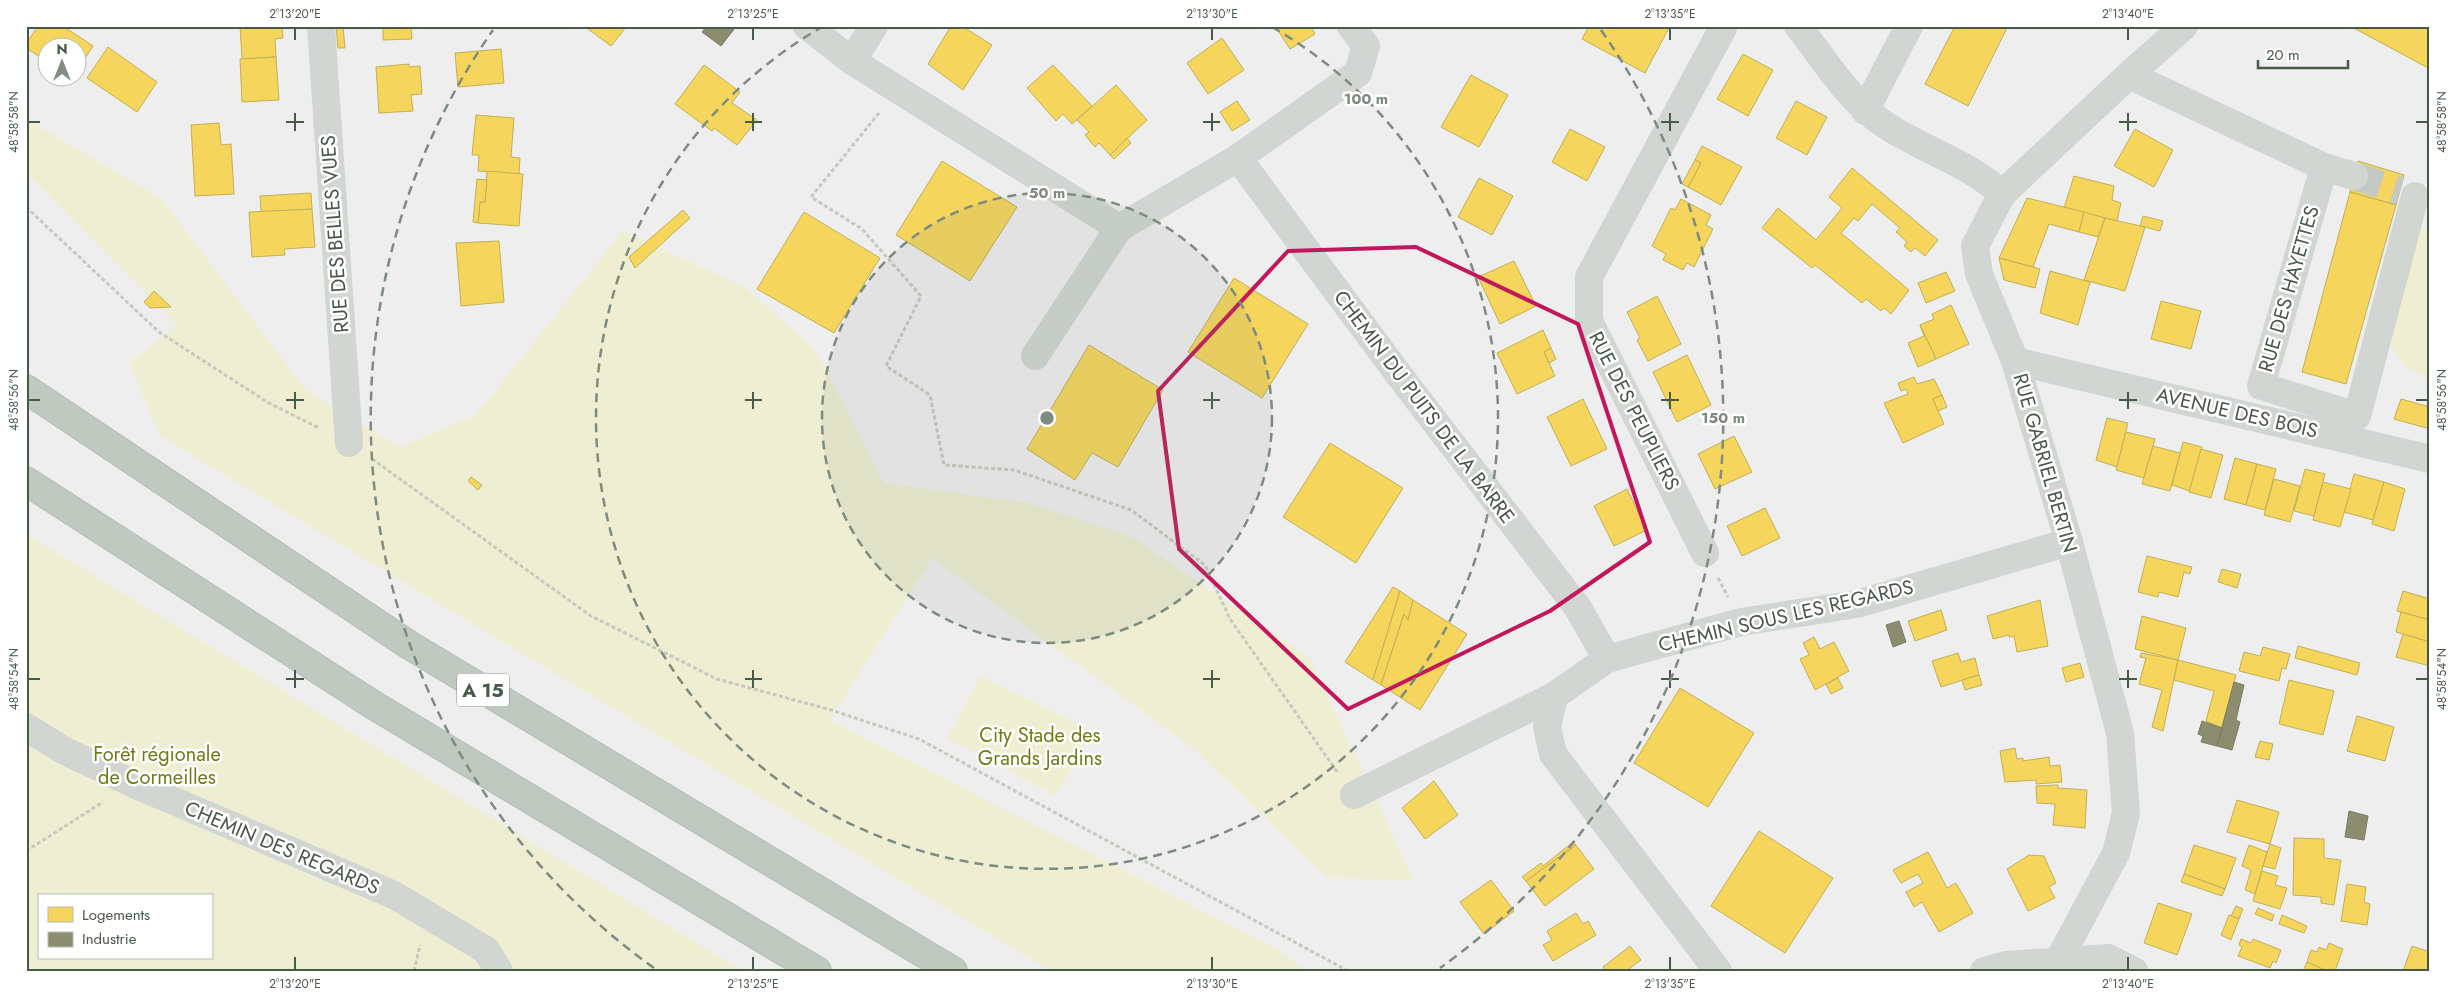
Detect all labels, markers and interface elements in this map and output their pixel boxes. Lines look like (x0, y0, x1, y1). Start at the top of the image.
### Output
text: 2°13'20"E (269, 5, 321, 23)
text: 2°13'25"E (727, 5, 779, 23)
text: 2°13'30"E (1186, 5, 1238, 23)
text: 2°13'35"E (1644, 5, 1696, 23)
text: 2°13'40"E (2102, 5, 2154, 23)
north arrow (38, 38, 88, 88)
scale bar (2258, 38, 2348, 70)
text: N (56, 39, 68, 59)
text: 20 m (2266, 44, 2300, 66)
text: 100 m (1344, 88, 1388, 110)
text: 48°58'58"N (5, 91, 23, 153)
text: 48°58'58"N (2433, 91, 2451, 153)
street label: RUE DES BELLES VUES (314, 134, 356, 334)
text: 50 m (1029, 182, 1065, 204)
street label: RUE DES HAYETTES (2251, 202, 2327, 376)
street label: CHEMIN DU PUITS DE LA BARRE (1327, 284, 1521, 530)
street label: RUE DES PEUPLIERS (1581, 327, 1687, 495)
text: 48°58'56"N (5, 369, 23, 431)
text: 48°58'56"N (2433, 369, 2451, 431)
street label: RUE GABRIEL BERTIN (2006, 370, 2084, 556)
street label: AVENUE DES BOIS (2153, 380, 2321, 446)
text: 150 m (1701, 407, 1745, 429)
centre of rings (1038, 409, 1056, 427)
street label: CHEMIN SOUS LES REGARDS (1656, 573, 1916, 659)
text: 48°58'54"N (5, 648, 23, 710)
text: 48°58'54"N (2433, 648, 2451, 710)
road number: A 15 (457, 674, 509, 706)
park label: City Stade des Grands Jardins (978, 721, 1102, 773)
park label: Forêt régionale de Cormeilles (93, 740, 221, 792)
street label: CHEMIN DES REGARDS (180, 794, 384, 902)
legend (38, 894, 212, 960)
text: Logements (82, 904, 150, 926)
text: Industrie (82, 928, 137, 950)
text: 2°13'20"E (269, 975, 321, 993)
text: 2°13'25"E (727, 975, 779, 993)
text: 2°13'30"E (1186, 975, 1238, 993)
text: 2°13'35"E (1644, 975, 1696, 993)
text: 2°13'40"E (2102, 975, 2154, 993)

